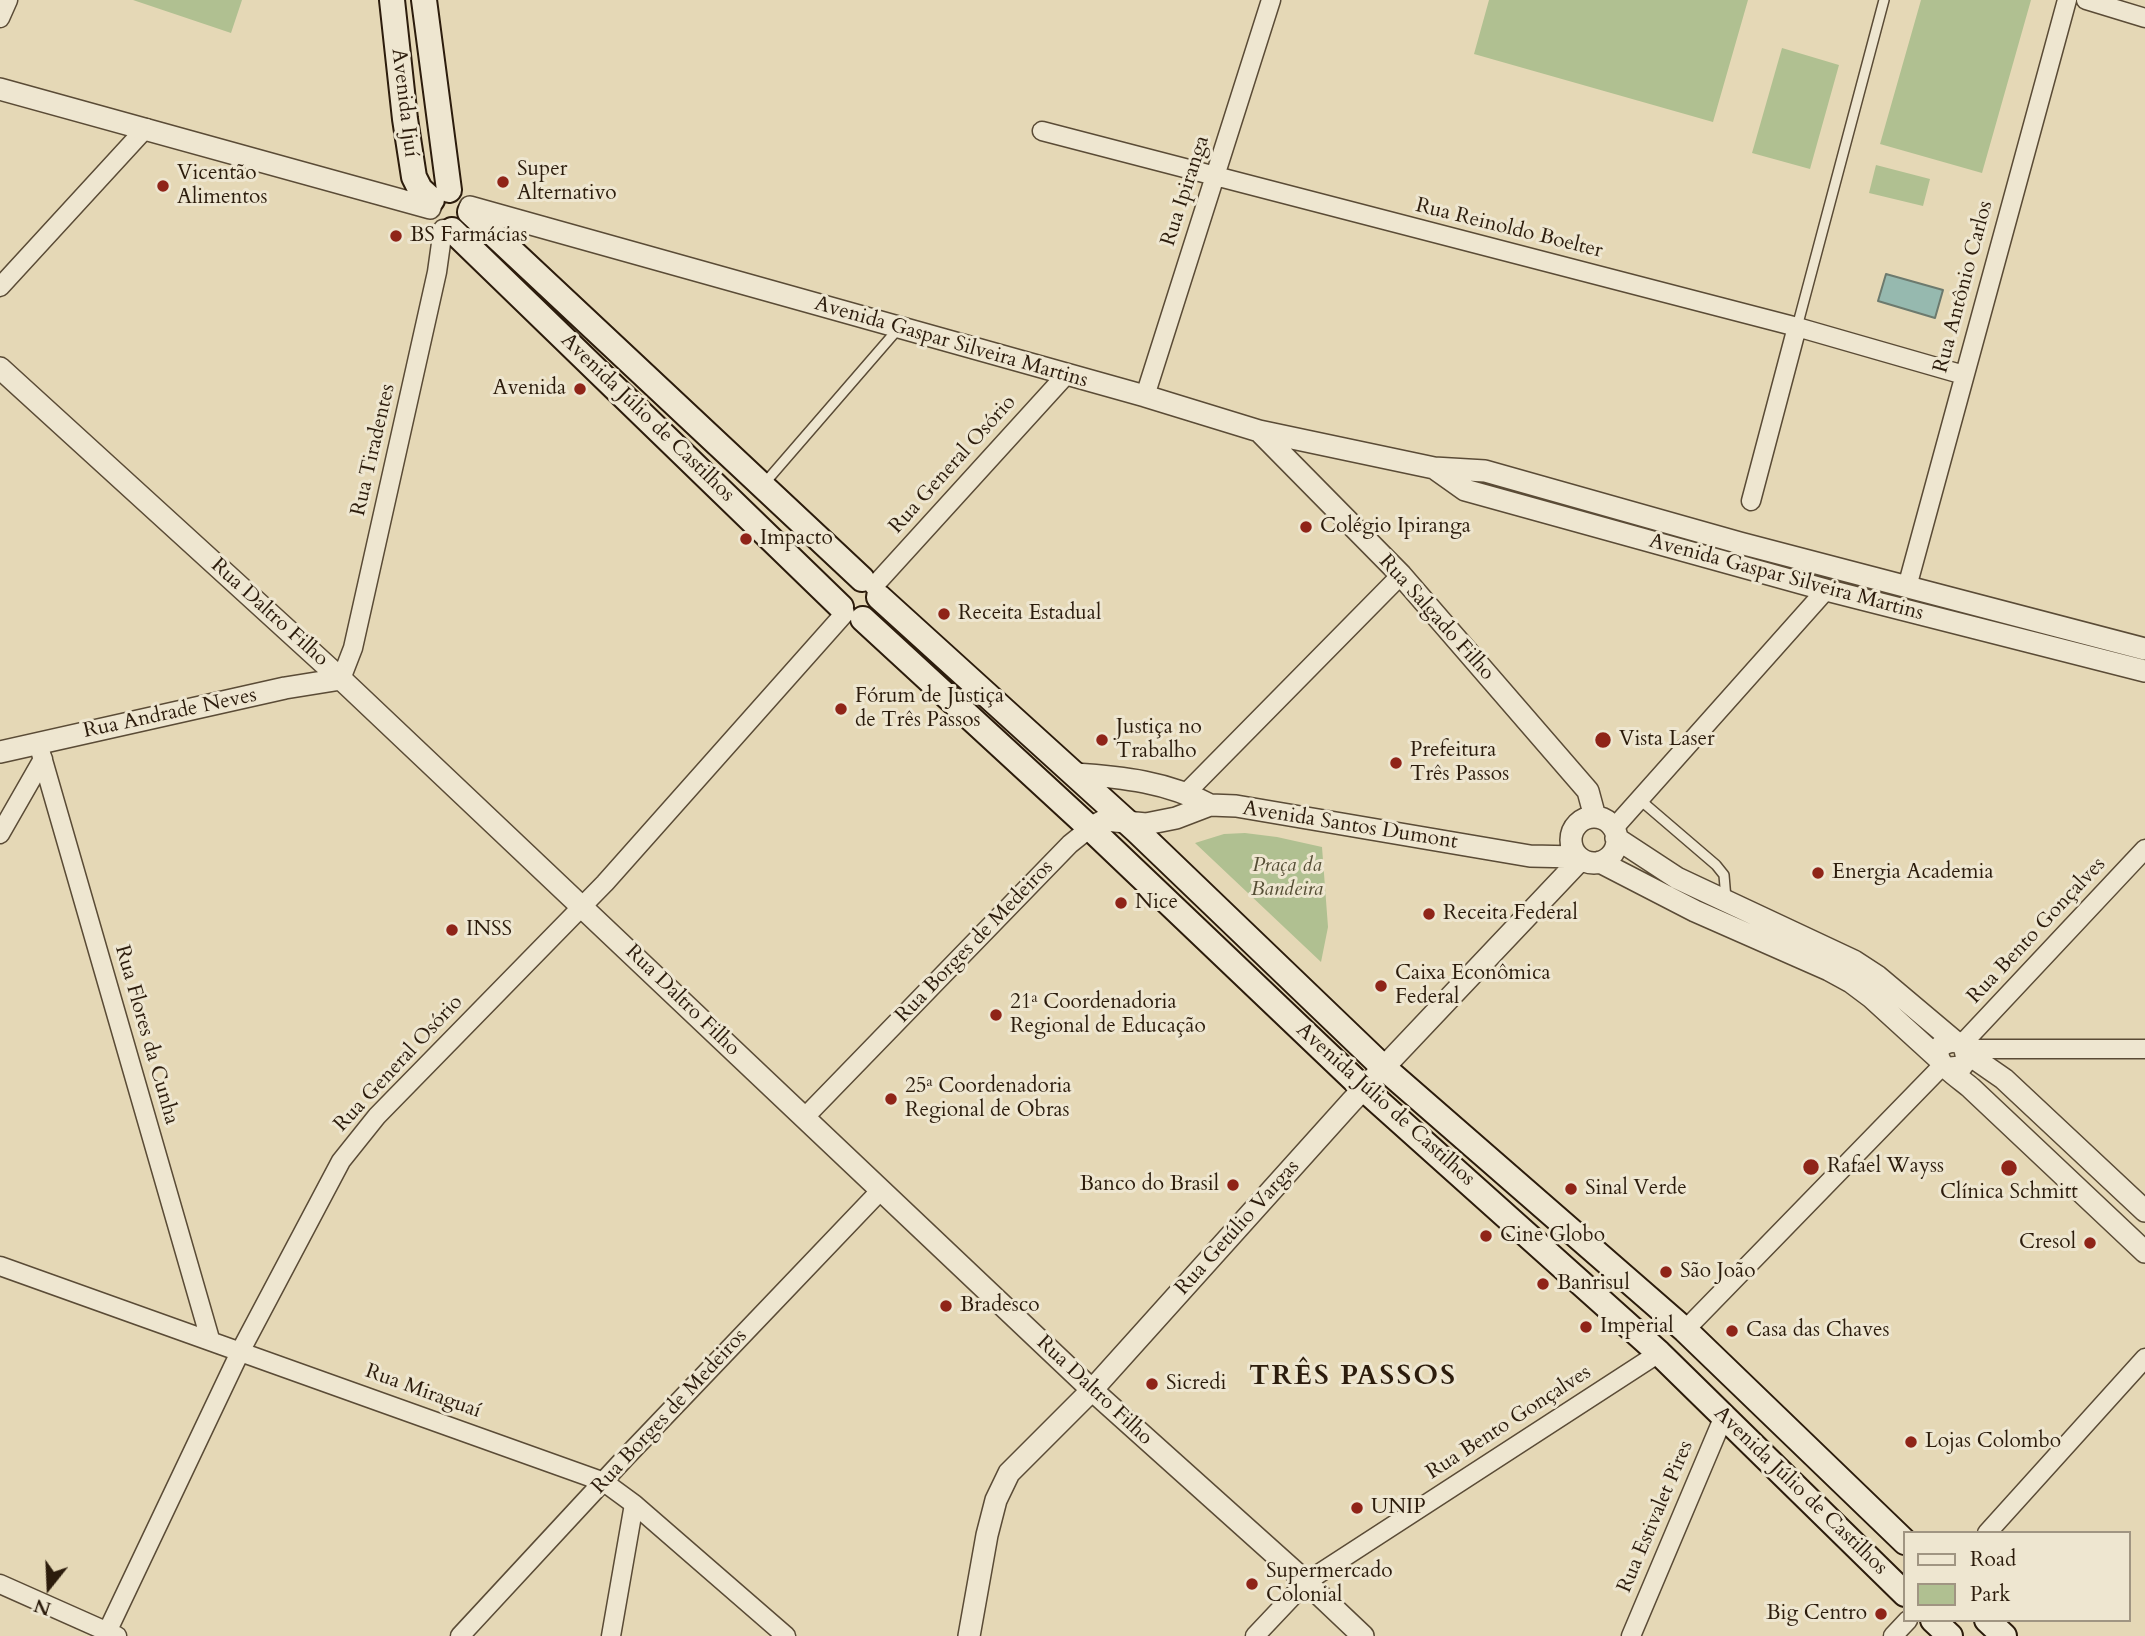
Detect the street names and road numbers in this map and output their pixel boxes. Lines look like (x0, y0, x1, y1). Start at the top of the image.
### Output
street label: Avenida Ijuí (385, 47, 423, 159)
street label: Rua Ipiranga (1156, 133, 1216, 249)
street label: Rua Reinoldo Boelter (1413, 194, 1605, 264)
street label: Rua Antônio Carlos (1929, 198, 1999, 376)
street label: Avenida Gaspar Silveira Martins (811, 292, 1091, 394)
street label: Avenida Júlio de Castilhos (555, 328, 739, 508)
street label: Rua Tiradentes (347, 382, 401, 518)
street label: Rua General Osório (884, 391, 1022, 539)
street label: Avenida Gaspar Silveira Martins (1646, 529, 1926, 627)
street label: Rua Salgado Filho (1373, 550, 1499, 686)
street label: Rua Daltro Filho (205, 554, 333, 672)
street label: Rua Andrade Neves (81, 683, 259, 745)
street label: Avenida Santos Dumont (1241, 797, 1459, 855)
street label: Rua Bento Gonçalves (1963, 852, 2111, 1010)
street label: Rua Borges de Medeiros (891, 855, 1059, 1029)
street label: Rua Daltro Filho (619, 940, 745, 1062)
street label: Rua Flores da Cunha (108, 942, 184, 1128)
street label: Rua General Osório (329, 990, 469, 1138)
street label: Avenida Júlio de Castilhos (1290, 1018, 1480, 1192)
street label: Rua Getúlio Vargas (1171, 1155, 1305, 1301)
street label: Rua Borges de Medeiros (587, 1324, 753, 1500)
street label: Rua Daltro Filho (1031, 1331, 1157, 1451)
street label: Rua Miraguaí (362, 1359, 484, 1425)
street label: Rua Bento Gonçalves (1422, 1360, 1596, 1486)
street label: Avenida Júlio de Castilhos (1708, 1401, 1892, 1581)
street label: Rua Estivalet Pires (1613, 1437, 1699, 1597)

